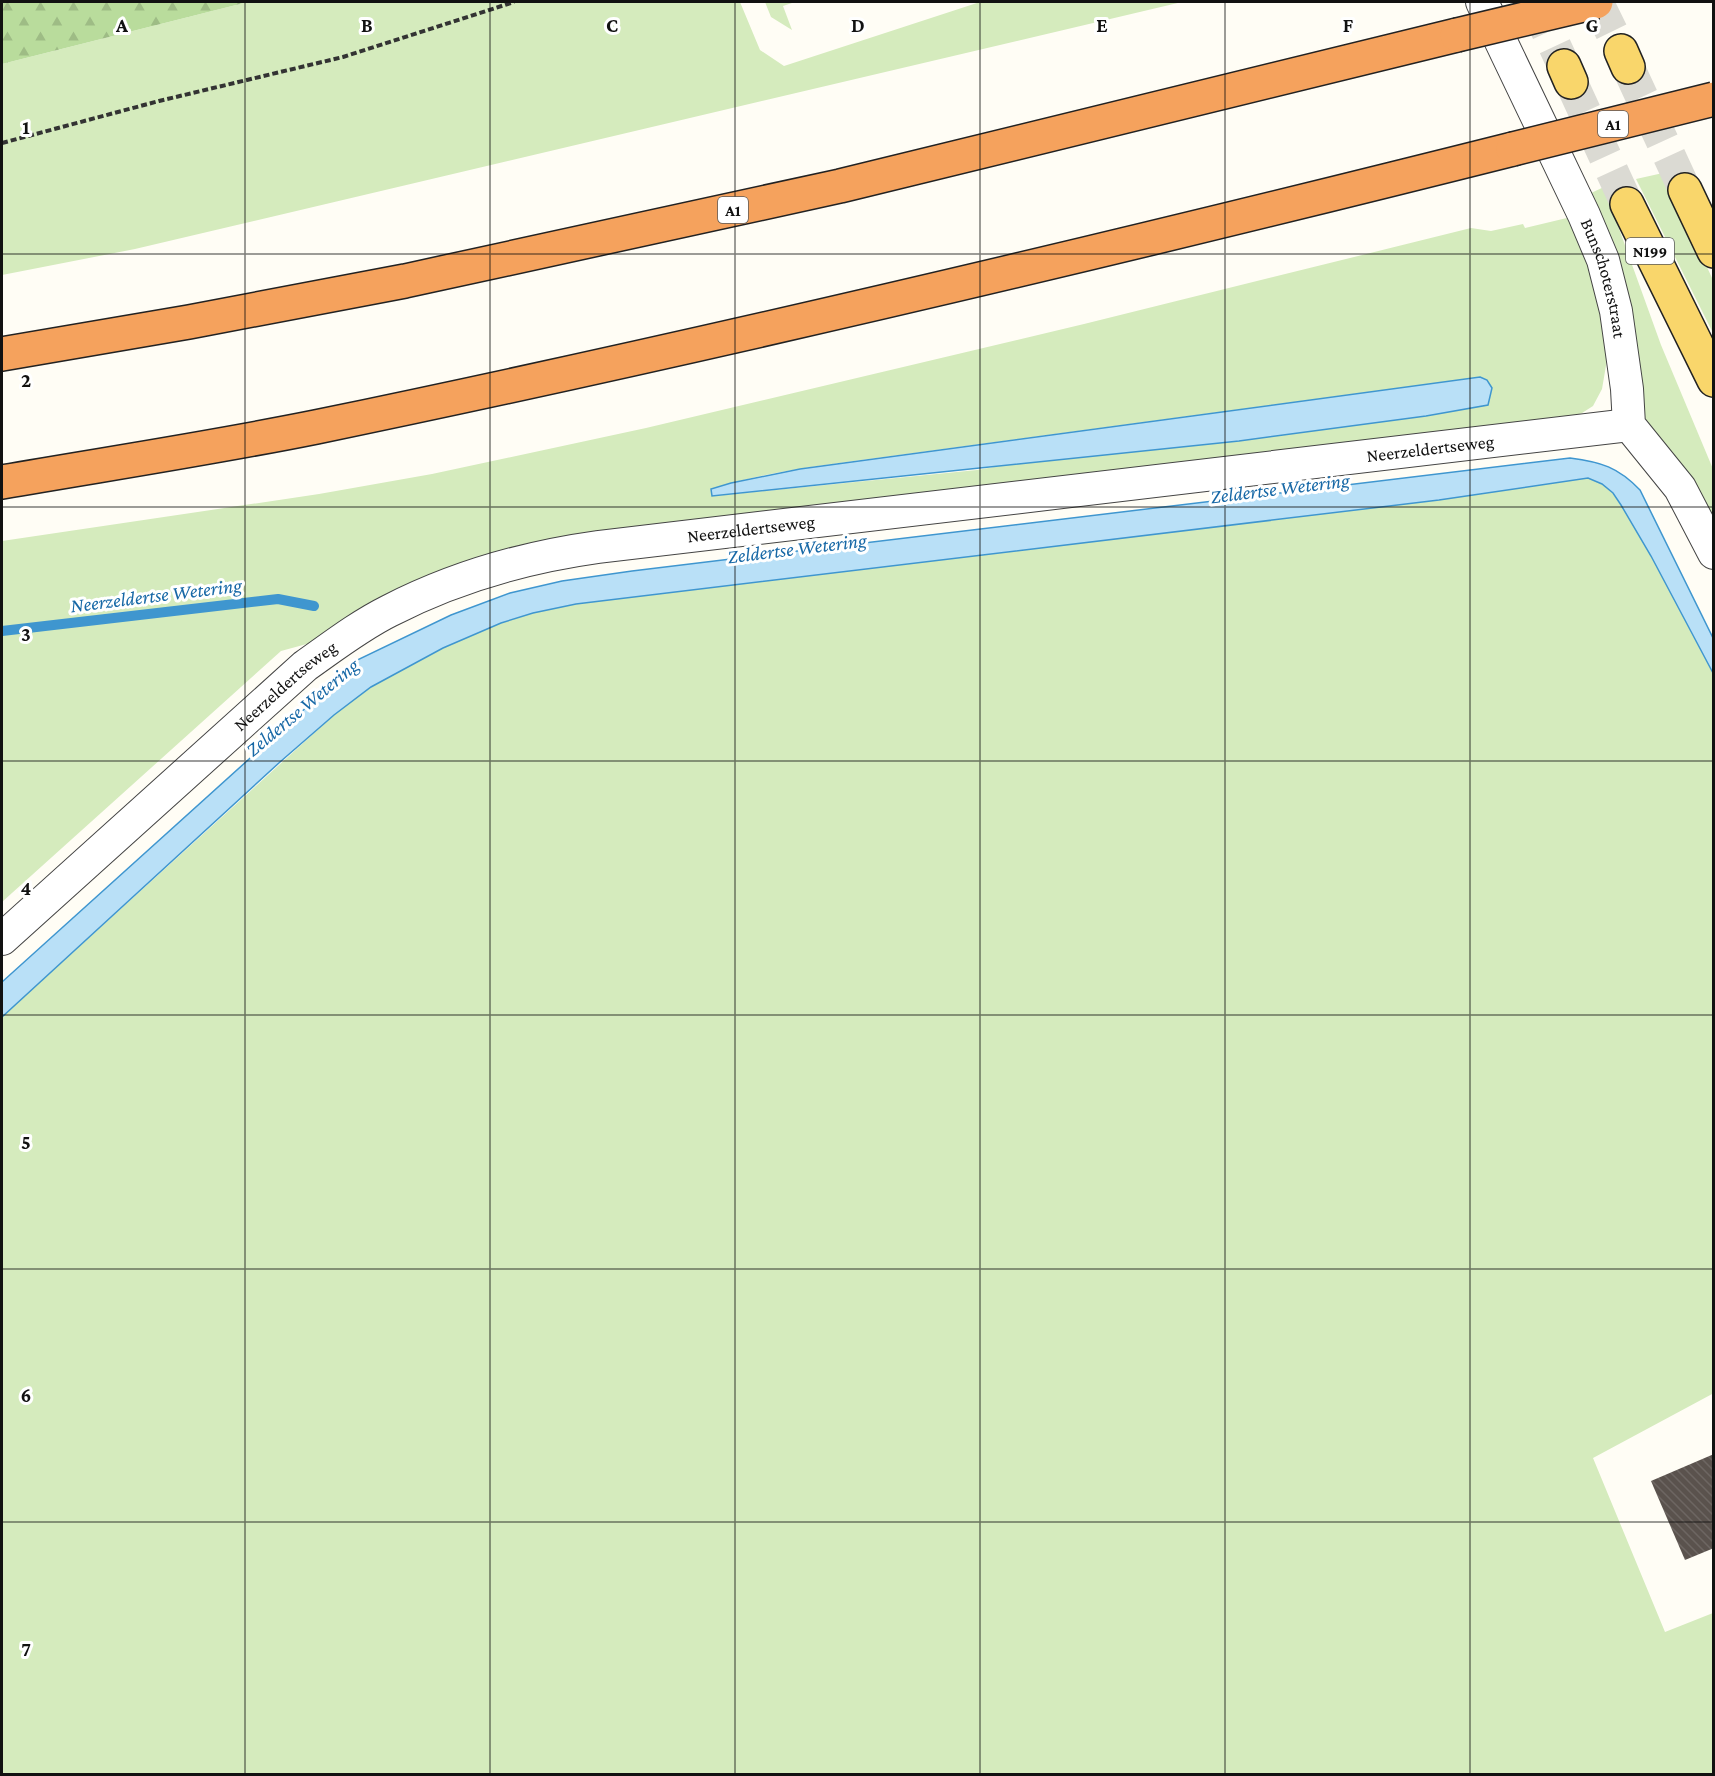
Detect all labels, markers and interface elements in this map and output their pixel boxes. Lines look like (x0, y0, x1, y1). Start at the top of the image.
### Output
text: A (115, 14, 129, 36)
text: B (361, 14, 373, 36)
text: C (606, 14, 618, 36)
text: D (851, 14, 865, 36)
text: E (1096, 14, 1108, 36)
text: F (1343, 14, 1354, 36)
text: G (1586, 14, 1599, 36)
road number: A1 (1598, 111, 1628, 137)
text: 1 (22, 116, 30, 138)
road number: A1 (718, 197, 748, 223)
street label: Bunschoterstraat (1577, 216, 1630, 340)
road number: N199 (1626, 238, 1674, 264)
text: 2 (21, 369, 31, 391)
street label: Neerzeldertseweg (1365, 431, 1495, 466)
water label: Zeldertse Wetering (1209, 468, 1352, 508)
street label: Neerzeldertseweg (686, 511, 816, 546)
water label: Zeldertse Wetering (726, 528, 869, 568)
water label: Neerzeldertse Wetering (69, 573, 244, 617)
text: 3 (21, 623, 31, 645)
street label: Neerzeldertseweg (230, 637, 341, 735)
water label: Zeldertse Wetering (241, 653, 364, 761)
text: 4 (21, 877, 32, 899)
text: 5 (21, 1131, 31, 1153)
text: 6 (21, 1384, 31, 1406)
text: 7 (21, 1638, 31, 1660)

